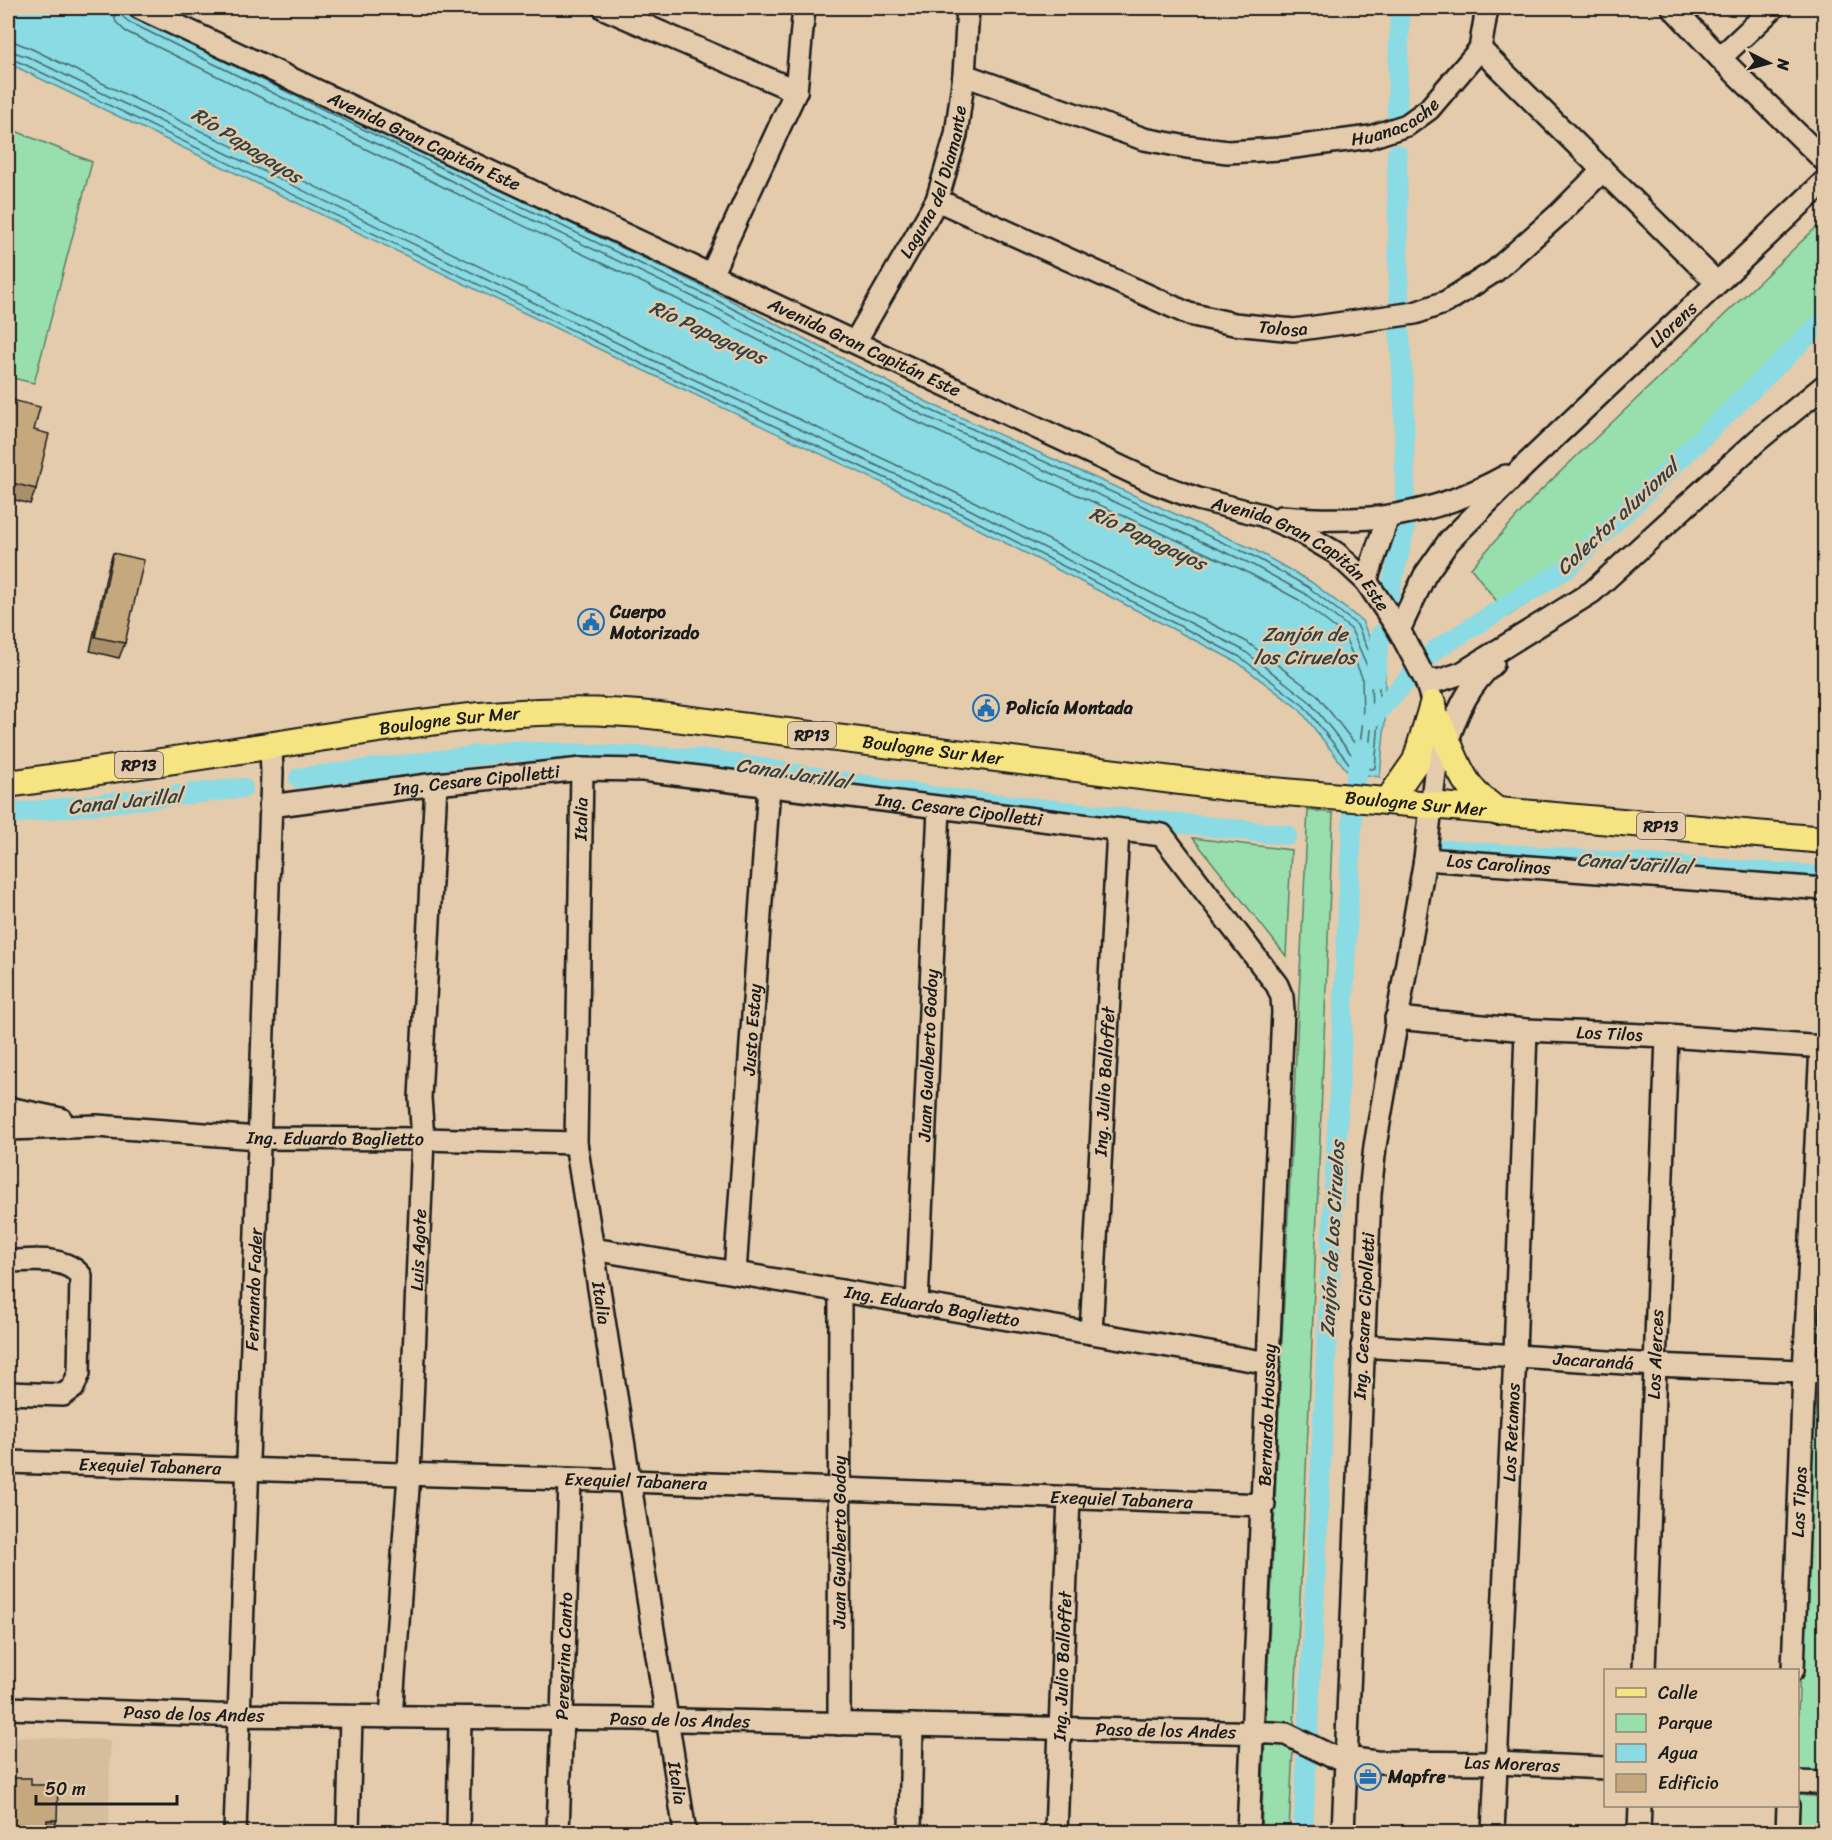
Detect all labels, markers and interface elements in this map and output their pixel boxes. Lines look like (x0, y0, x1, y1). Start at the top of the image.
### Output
north arrow (1739, 33, 1799, 93)
text: N (1768, 56, 1799, 72)
street label: Avenida Gran Capitán Este (322, 82, 526, 200)
street label: Huanacache (1349, 90, 1448, 155)
water label: Río Papagayos (184, 97, 311, 195)
street label: Laguna del Diamante (890, 103, 976, 265)
street label: Avenida Gran Capitán Este (762, 288, 966, 406)
water label: Río Papagayos (644, 290, 774, 376)
street label: Llorens (1641, 293, 1706, 356)
street label: Tolosa (1257, 311, 1310, 347)
water label: Colector aluvional (1548, 448, 1690, 584)
street label: Avenida Gran Capitán Este (1207, 487, 1398, 618)
water label: Río Papagayos (1084, 496, 1214, 582)
place label: Cuerpo Motorizado (609, 596, 700, 649)
public building icon: Cuerpo Motorizado (576, 607, 606, 637)
water label: Zanjón de los Ciruelos (1254, 617, 1359, 675)
place label: Policía Montada (1006, 692, 1134, 724)
public building icon: Policía Montada (971, 693, 1001, 723)
street label: Boulogne Sur Mer (377, 697, 522, 745)
road number: RP13 (788, 722, 836, 748)
street label: Boulogne Sur Mer (860, 725, 1006, 775)
water label: Canal Jarillal (734, 747, 856, 800)
road number: RP13 (115, 752, 163, 778)
street label: Ing. Cesare Cipolletti (390, 755, 562, 806)
water label: Canal Jarillal (66, 778, 188, 825)
street label: Boulogne Sur Mer (1344, 781, 1489, 826)
street label: Ing. Cesare Cipolletti (873, 783, 1045, 836)
street label: Italia (565, 797, 597, 842)
road number: RP13 (1637, 813, 1685, 839)
water label: Canal Jarillal (1576, 842, 1697, 885)
street label: Los Carolinos (1446, 845, 1553, 884)
street label: Juan Gualberto Godoy (908, 968, 948, 1143)
street label: Justo Estay (733, 982, 771, 1077)
street label: Ing. Julio Balloffet (1084, 1005, 1125, 1158)
street label: Los Tilos (1576, 1016, 1644, 1051)
street label: Ing. Eduardo Baglietto (245, 1121, 424, 1155)
water label: Zanjón de Los Ciruelos (1310, 1137, 1355, 1338)
street label: Luis Agote (401, 1208, 436, 1292)
street label: Fernando Fader (236, 1226, 272, 1351)
street label: Ing. Cesare Cipolletti (1344, 1231, 1384, 1401)
street label: Ing. Eduardo Baglietto (841, 1276, 1022, 1337)
street label: Italia (582, 1278, 620, 1327)
street label: Los Alerces (1638, 1308, 1673, 1400)
street label: Bernardo Houssay (1249, 1342, 1286, 1487)
street label: Jacarandá (1551, 1342, 1635, 1380)
street label: Los Retamos (1493, 1382, 1530, 1483)
street label: Exequiel Tabanera (78, 1448, 223, 1485)
street label: Juan Gualberto Godoy (823, 1455, 856, 1629)
street label: Exequiel Tabanera (564, 1463, 709, 1500)
street label: Las Tipas (1782, 1466, 1817, 1538)
street label: Exequiel Tabanera (1049, 1481, 1194, 1518)
street label: Ing. Julio Balloffet (1044, 1590, 1081, 1743)
street label: Peregrina Canto (546, 1592, 582, 1721)
legend (1604, 1669, 1799, 1807)
text: Calle (1658, 1677, 1698, 1709)
street label: Paso de los Andes (123, 1696, 265, 1731)
street label: Paso de los Andes (609, 1703, 751, 1738)
text: Parque (1658, 1707, 1713, 1739)
street label: Paso de los Andes (1095, 1713, 1237, 1748)
text: Agua (1657, 1737, 1699, 1769)
street label: Las Moreras (1464, 1747, 1561, 1782)
street label: Italia (658, 1758, 696, 1807)
place label: Mapfre (1387, 1761, 1446, 1793)
office icon: Mapfre (1353, 1762, 1383, 1792)
text: Edificio (1658, 1767, 1719, 1799)
scale bar (36, 1768, 177, 1806)
text: 50 m (45, 1773, 86, 1805)

